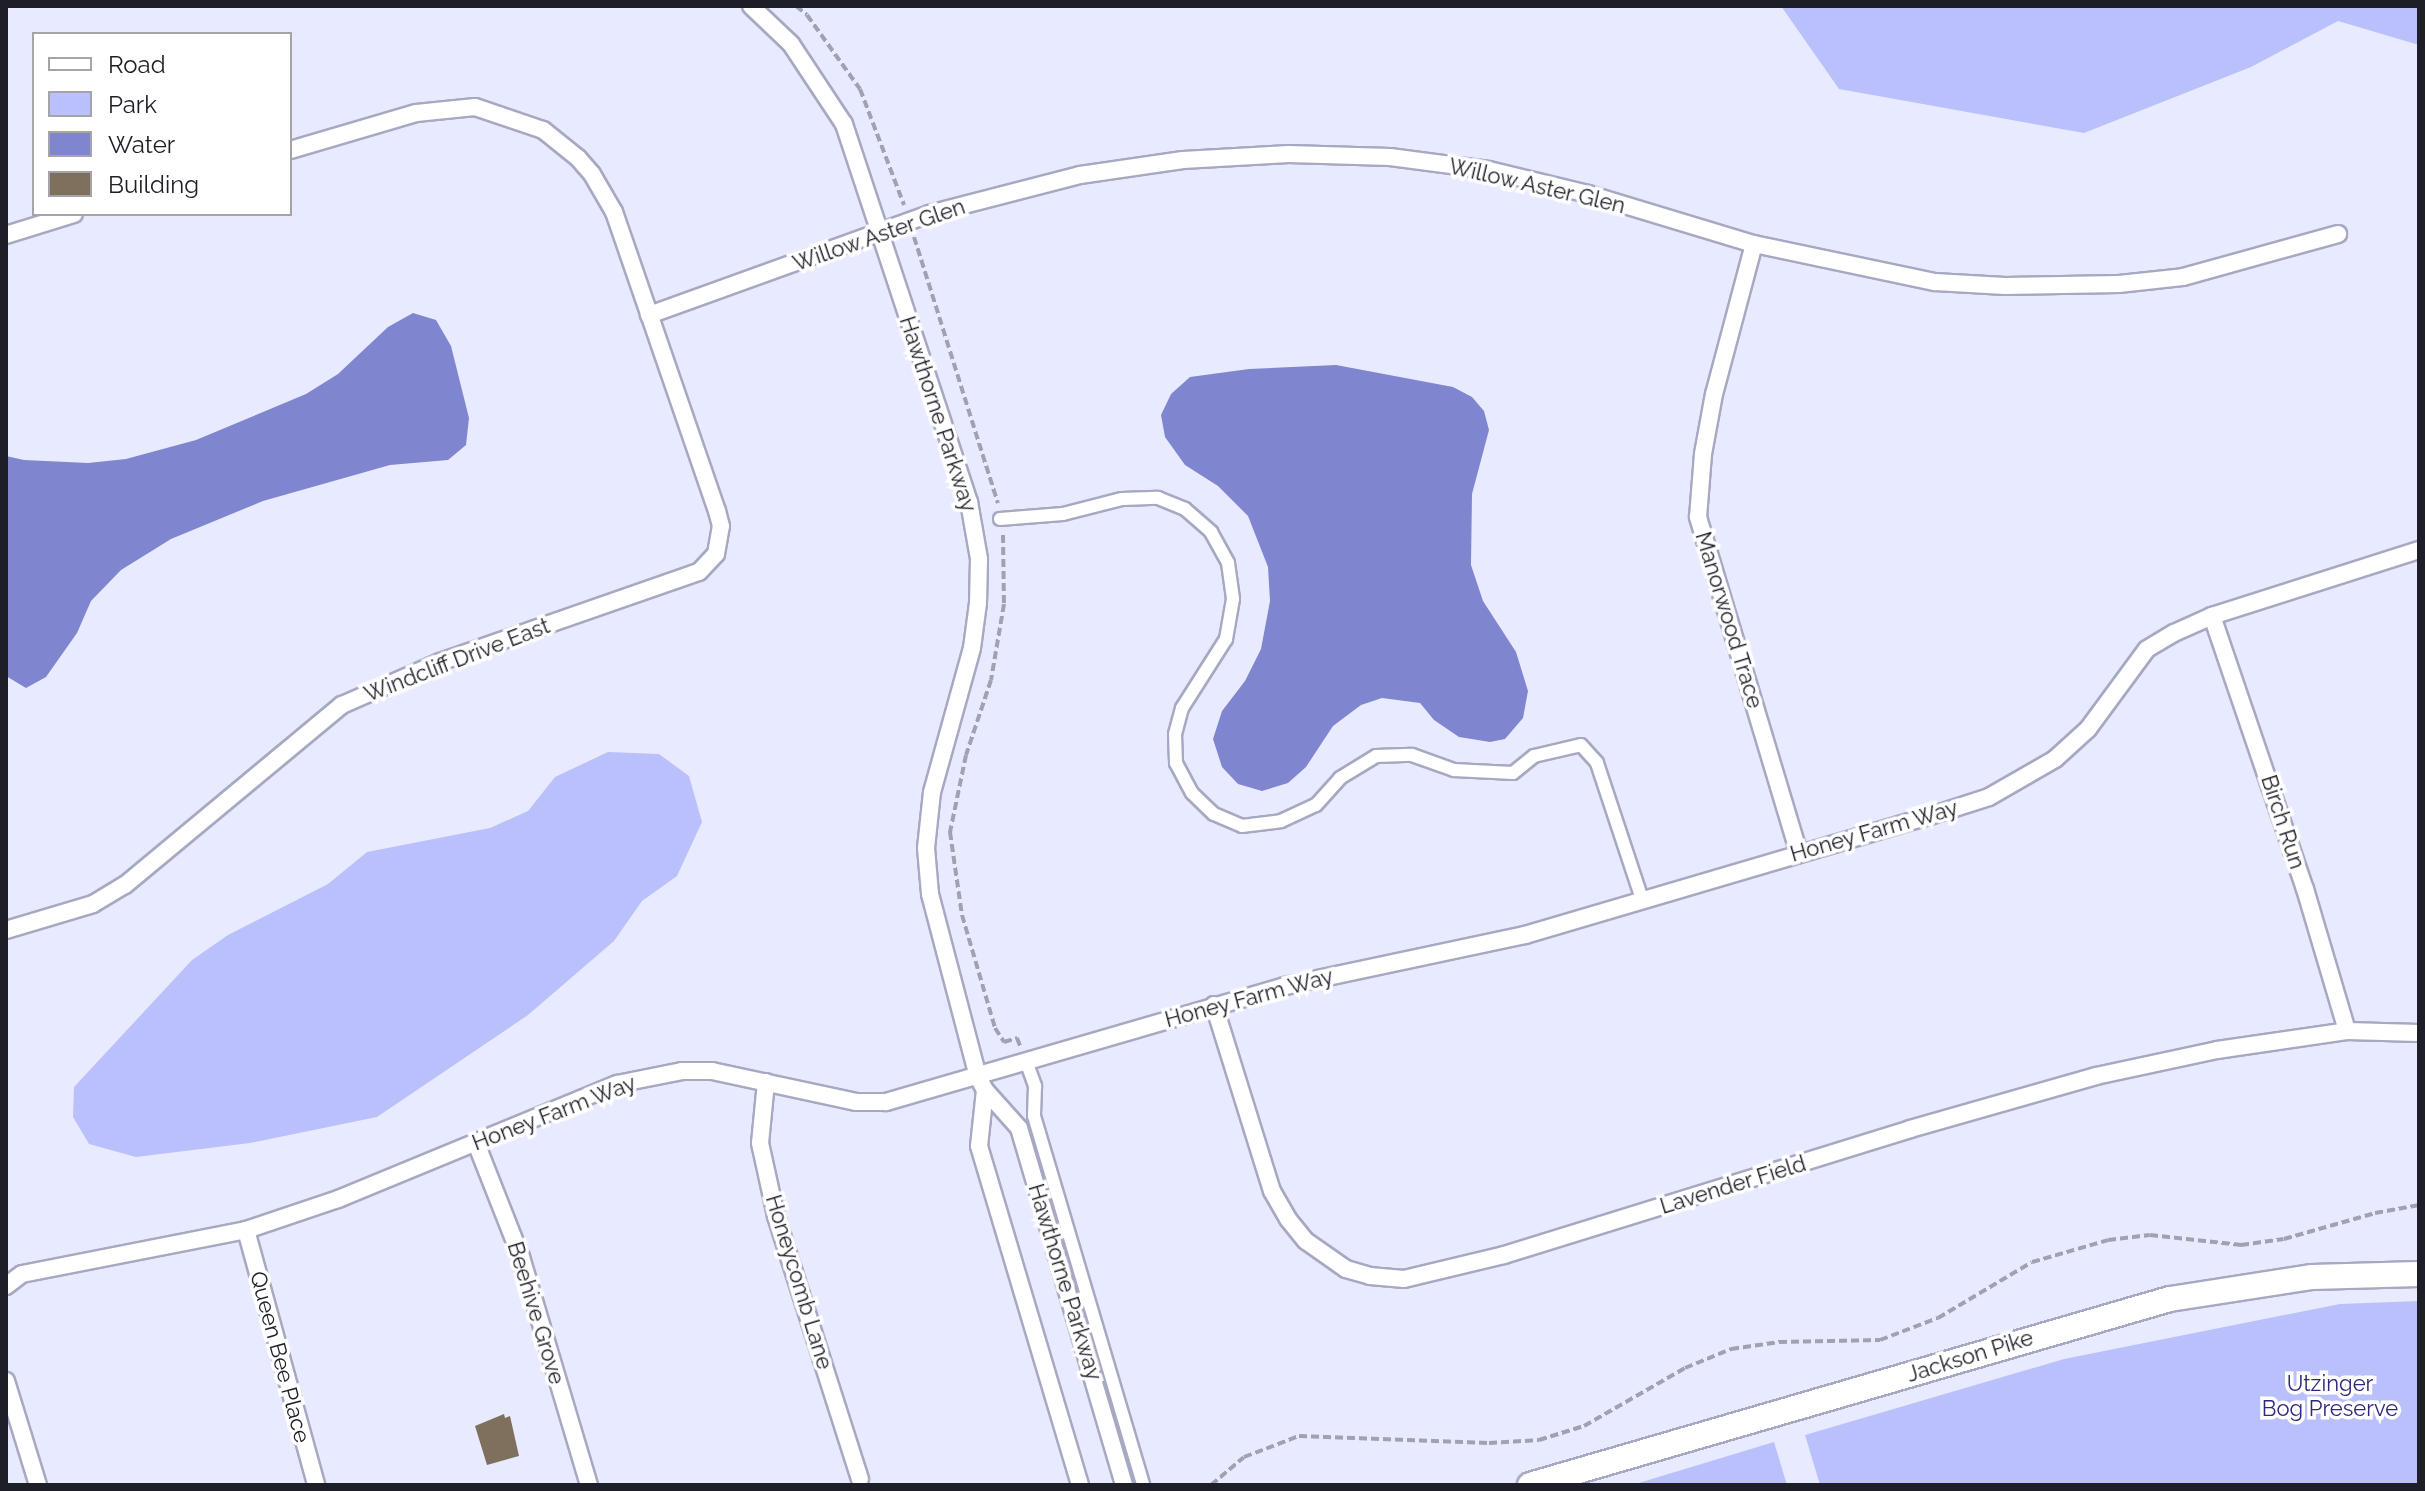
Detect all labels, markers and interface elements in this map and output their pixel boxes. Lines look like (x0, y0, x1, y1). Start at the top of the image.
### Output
legend (32, 32, 292, 216)
text: Road (108, 50, 166, 79)
text: Park (108, 90, 157, 119)
text: Water (108, 130, 175, 159)
street label: Willow Aster Glen (1445, 153, 1629, 219)
text: Building (108, 170, 199, 199)
street label: Willow Aster Glen (789, 193, 969, 277)
street label: Hawthorne Parkway (894, 313, 982, 515)
street label: Manorwood Trace (1690, 528, 1768, 712)
street label: Windcliff Drive East (360, 612, 554, 708)
street label: Birch Run (2255, 772, 2311, 872)
street label: Honey Farm Way (1786, 794, 1962, 868)
street label: Honey Farm Way (1161, 963, 1337, 1033)
street label: Honey Farm Way (468, 1069, 640, 1157)
street label: Lavender Field (1657, 1150, 1809, 1220)
street label: Hawthorne Parkway (1023, 1181, 1107, 1383)
street label: Honeycomb Lane (760, 1192, 838, 1372)
street label: Beehive Grove (502, 1238, 570, 1388)
street label: Queen Bee Place (244, 1268, 316, 1446)
street label: Jackson Pike (1904, 1324, 2036, 1388)
park label: Utzinger Bog Preserve (2262, 1370, 2398, 1422)

